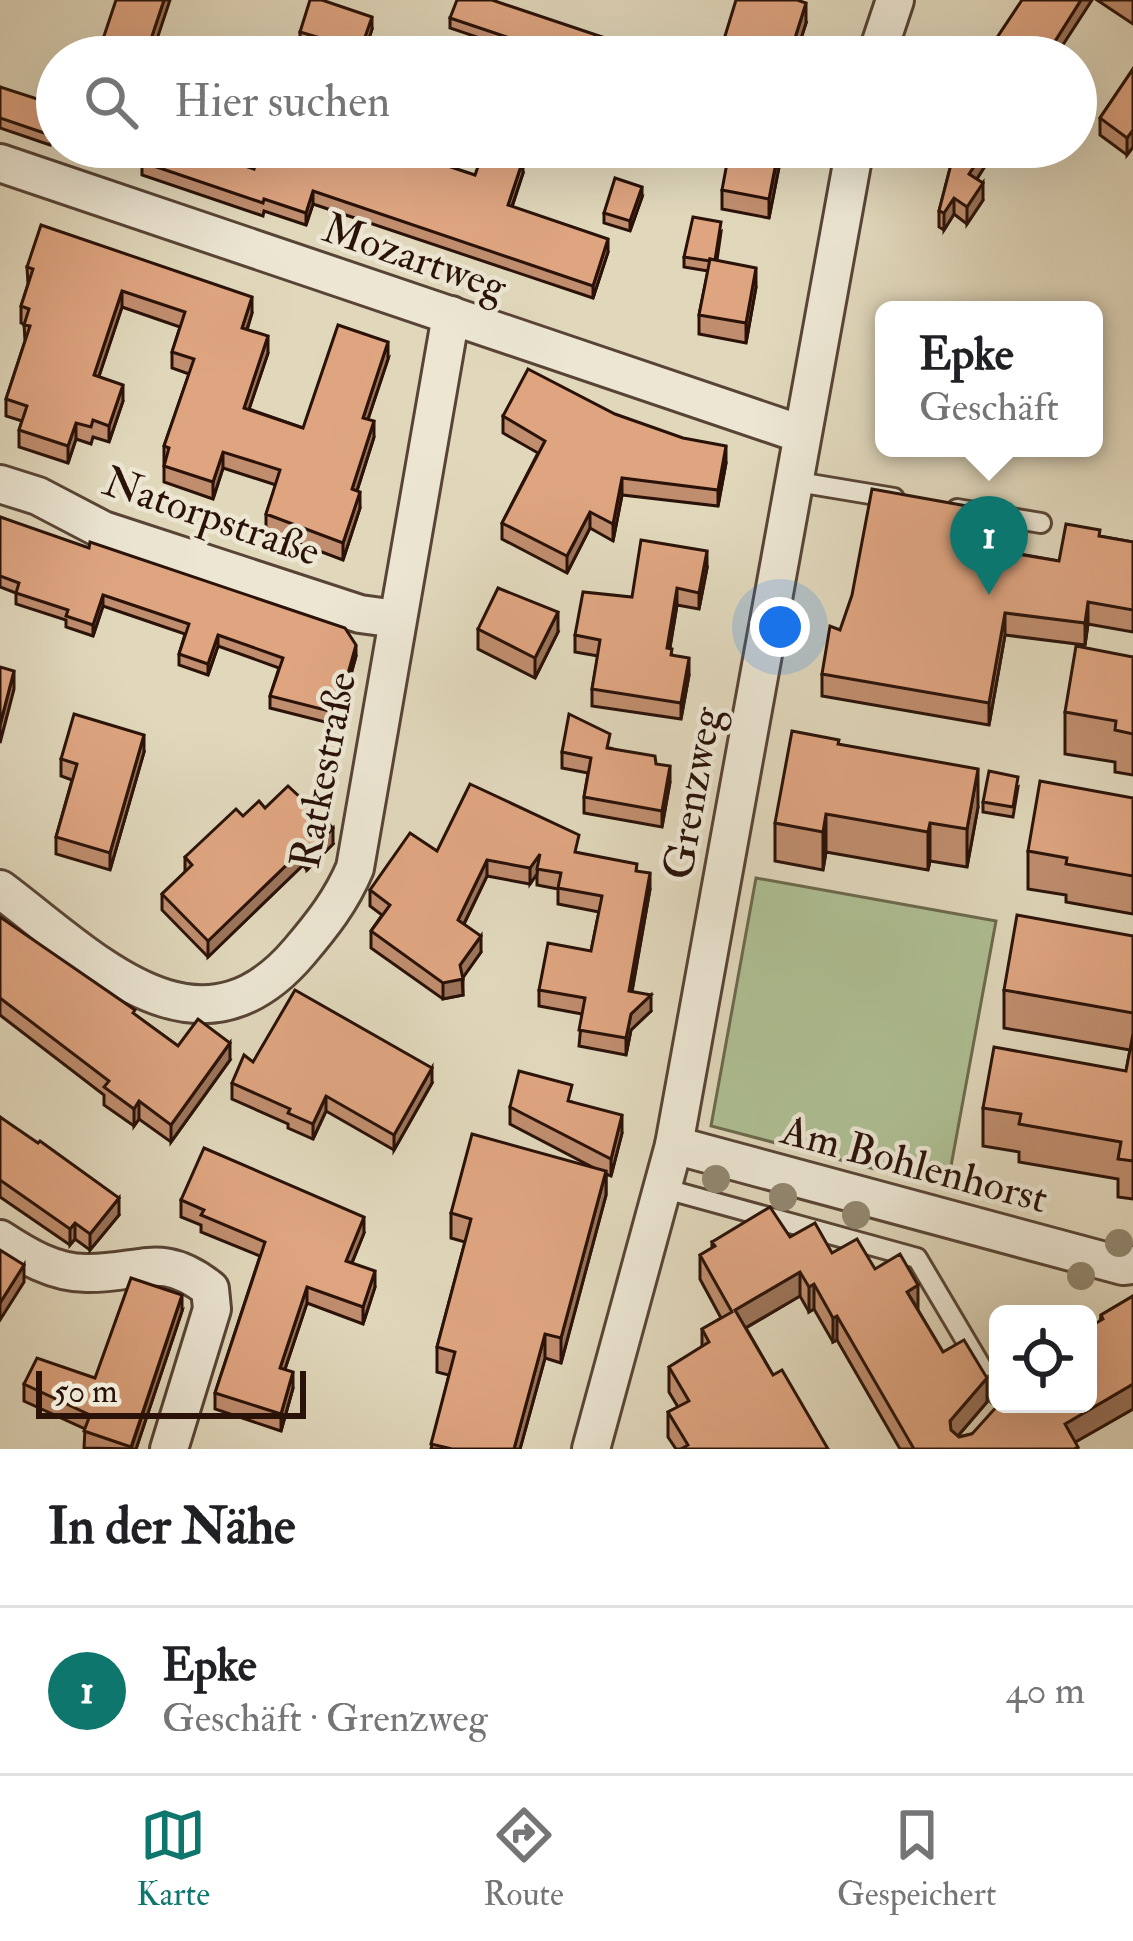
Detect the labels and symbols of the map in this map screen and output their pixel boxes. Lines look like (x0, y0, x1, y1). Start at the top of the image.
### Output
street label: Mozartweg (316, 202, 514, 314)
street label: Natorpstraße (96, 456, 326, 578)
pin: 1 (950, 496, 1028, 595)
your location (750, 597, 810, 657)
street label: Ratkestraße (279, 668, 368, 873)
street label: Grenzweg (652, 702, 734, 884)
street label: Am Bohlenhorst (775, 1104, 1053, 1225)
scale bar (36, 1365, 306, 1418)

